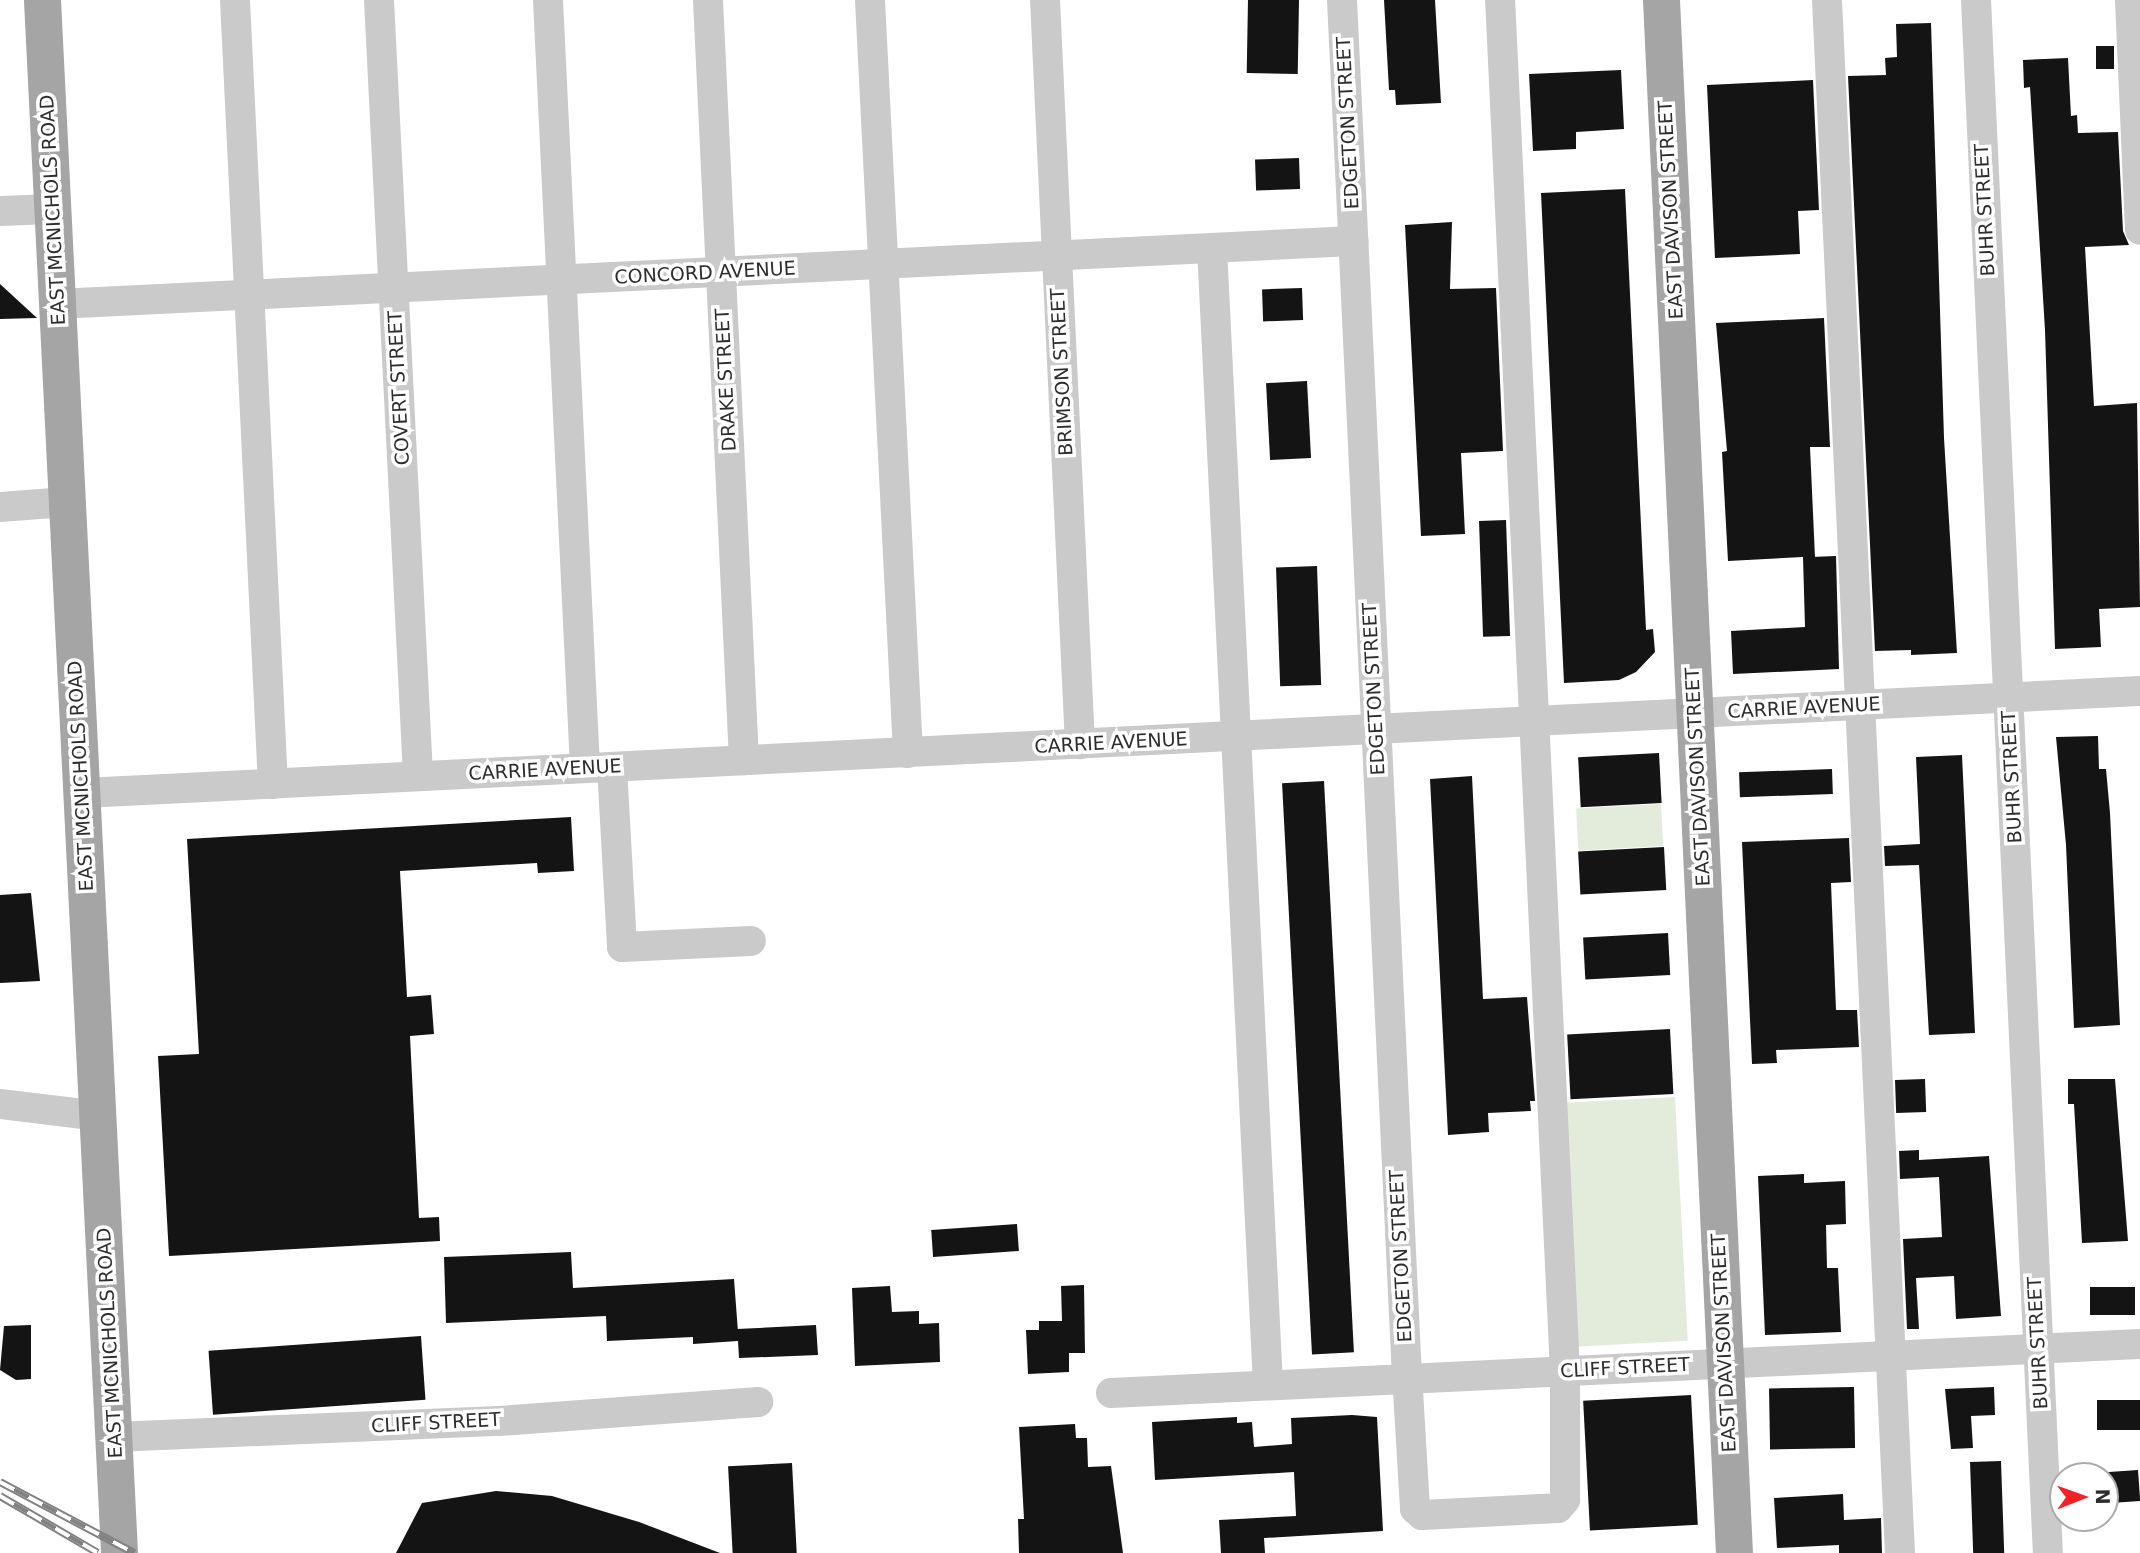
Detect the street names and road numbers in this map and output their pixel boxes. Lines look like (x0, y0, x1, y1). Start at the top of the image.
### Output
street label: EDGETON STREET (1332, 36, 1364, 210)
street label: EAST MCNICHOLS ROAD (36, 94, 70, 326)
street label: EAST DAVISON STREET (1654, 100, 1688, 320)
street label: BUHR STREET (1970, 143, 2000, 277)
street label: CONCORD AVENUE (614, 257, 796, 289)
street label: BRIMSON STREET (1046, 288, 1078, 456)
street label: DRAKE STREET (711, 308, 741, 452)
street label: COVERT STREET (384, 310, 414, 466)
street label: EDGETON STREET (1358, 602, 1390, 776)
street label: EAST MCNICHOLS ROAD (64, 660, 98, 892)
street label: EAST DAVISON STREET (1681, 667, 1715, 887)
street label: CARRIE AVENUE (1727, 693, 1881, 723)
street label: BUHR STREET (1997, 710, 2027, 844)
street label: CARRIE AVENUE (1034, 728, 1188, 758)
street label: CARRIE AVENUE (468, 755, 622, 785)
street label: EDGETON STREET (1385, 1169, 1417, 1343)
street label: EAST MCNICHOLS ROAD (93, 1227, 127, 1459)
street label: EAST DAVISON STREET (1707, 1233, 1741, 1453)
street label: BUHR STREET (2023, 1276, 2053, 1410)
street label: CLIFF STREET (1560, 1353, 1690, 1383)
street label: CLIFF STREET (371, 1408, 501, 1438)

